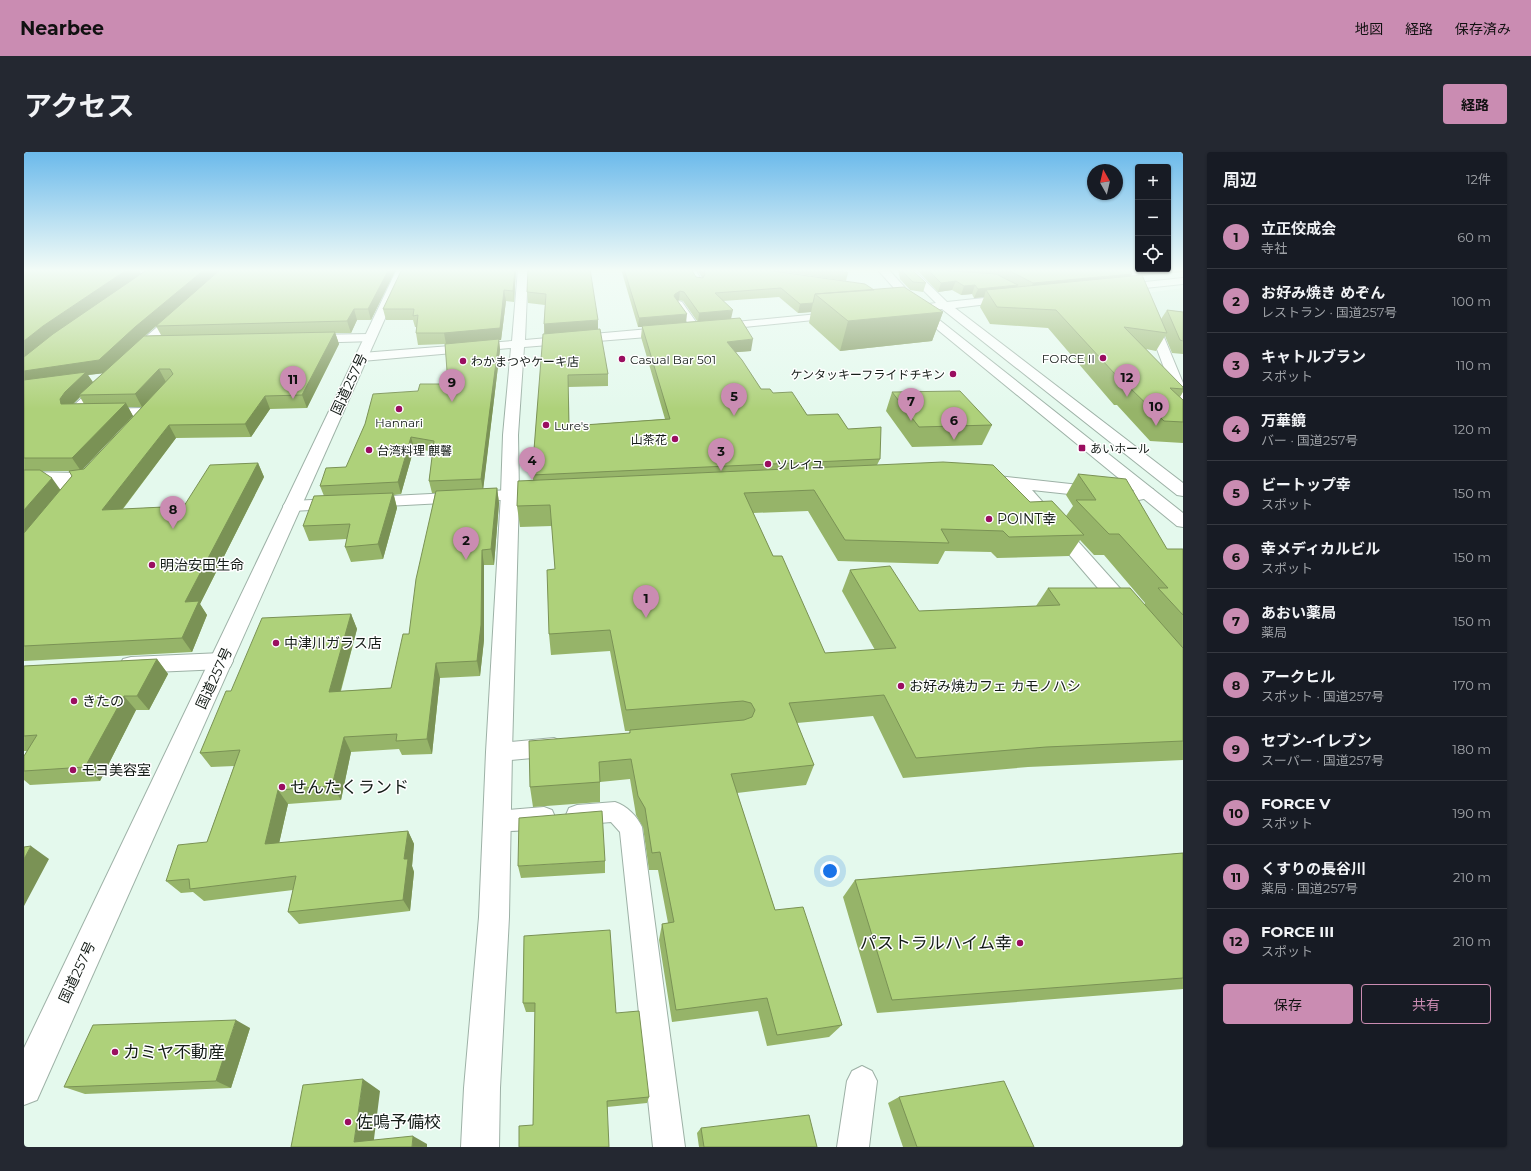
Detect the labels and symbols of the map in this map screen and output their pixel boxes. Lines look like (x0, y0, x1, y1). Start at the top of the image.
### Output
north arrow (1087, 164, 1123, 200)
street label: 国道257号 (327, 350, 371, 418)
place label: FORCE II (1042, 351, 1095, 366)
place label: Casual Bar 501 (630, 352, 716, 367)
marker: FORCE II (1098, 353, 1108, 363)
place label: わかまつやケーキ店 (471, 354, 579, 369)
marker: Casual Bar 501 (617, 354, 627, 364)
marker: わかまつやケーキ店 (458, 356, 468, 366)
pin: 12 (1114, 364, 1140, 397)
pin: 11 (280, 366, 306, 399)
place label: ケンタッキーフライドチキン (790, 367, 945, 382)
pin: 9 (439, 369, 465, 402)
marker: ケンタッキーフライドチキン (948, 369, 958, 379)
pin: 5 (721, 383, 747, 416)
pin: 7 (898, 388, 924, 421)
pin: 10 (1143, 393, 1169, 426)
marker: Hannari (394, 404, 404, 414)
pin: 6 (941, 407, 967, 440)
place label: Hannari (375, 415, 423, 430)
place label: Lure's (554, 418, 589, 433)
marker: Lure's (541, 420, 551, 430)
place label: 山茶花 (631, 432, 667, 447)
marker: 山茶花 (670, 434, 680, 444)
pin: 3 (708, 438, 734, 471)
place label: あいホール (1090, 441, 1150, 456)
place label: 台湾料理 麒馨 (377, 443, 452, 458)
marker: あいホール (1077, 443, 1087, 453)
marker: 台湾料理 麒馨 (364, 445, 374, 455)
pin: 4 (519, 447, 545, 480)
place label: ソレイユ (776, 457, 824, 472)
marker: ソレイユ (763, 459, 773, 469)
pin: 8 (160, 496, 186, 529)
place label: POINT幸 (997, 510, 1056, 528)
marker: POINT幸 (984, 514, 994, 524)
pin: 2 (453, 527, 479, 560)
place label: 明治安田生命 (160, 556, 244, 574)
marker: 明治安田生命 (147, 560, 157, 570)
pin: 1 (633, 585, 659, 618)
place label: 中津川ガラス店 (284, 634, 382, 652)
marker: 中津川ガラス店 (271, 638, 281, 648)
street label: 国道257号 (192, 644, 236, 712)
place label: お好み焼カフェ カモノハシ (909, 677, 1081, 695)
marker: お好み焼カフェ カモノハシ (896, 681, 906, 691)
place label: きたの (82, 692, 124, 710)
marker: きたの (69, 696, 79, 706)
place label: モヨ美容室 (81, 761, 151, 779)
marker: モヨ美容室 (68, 765, 78, 775)
place label: せんたくランド (290, 777, 409, 797)
marker: せんたくランド (277, 782, 287, 792)
your location (820, 861, 840, 881)
place label: パストラルハイム幸 (860, 933, 1012, 953)
street label: 国道257号 (55, 938, 99, 1006)
marker: パストラルハイム幸 (1015, 938, 1025, 948)
place label: カミヤ不動産 (123, 1042, 225, 1062)
marker: カミヤ不動産 (110, 1047, 120, 1057)
place label: 佐鳴予備校 (356, 1112, 441, 1132)
marker: 佐鳴予備校 (343, 1117, 353, 1127)

